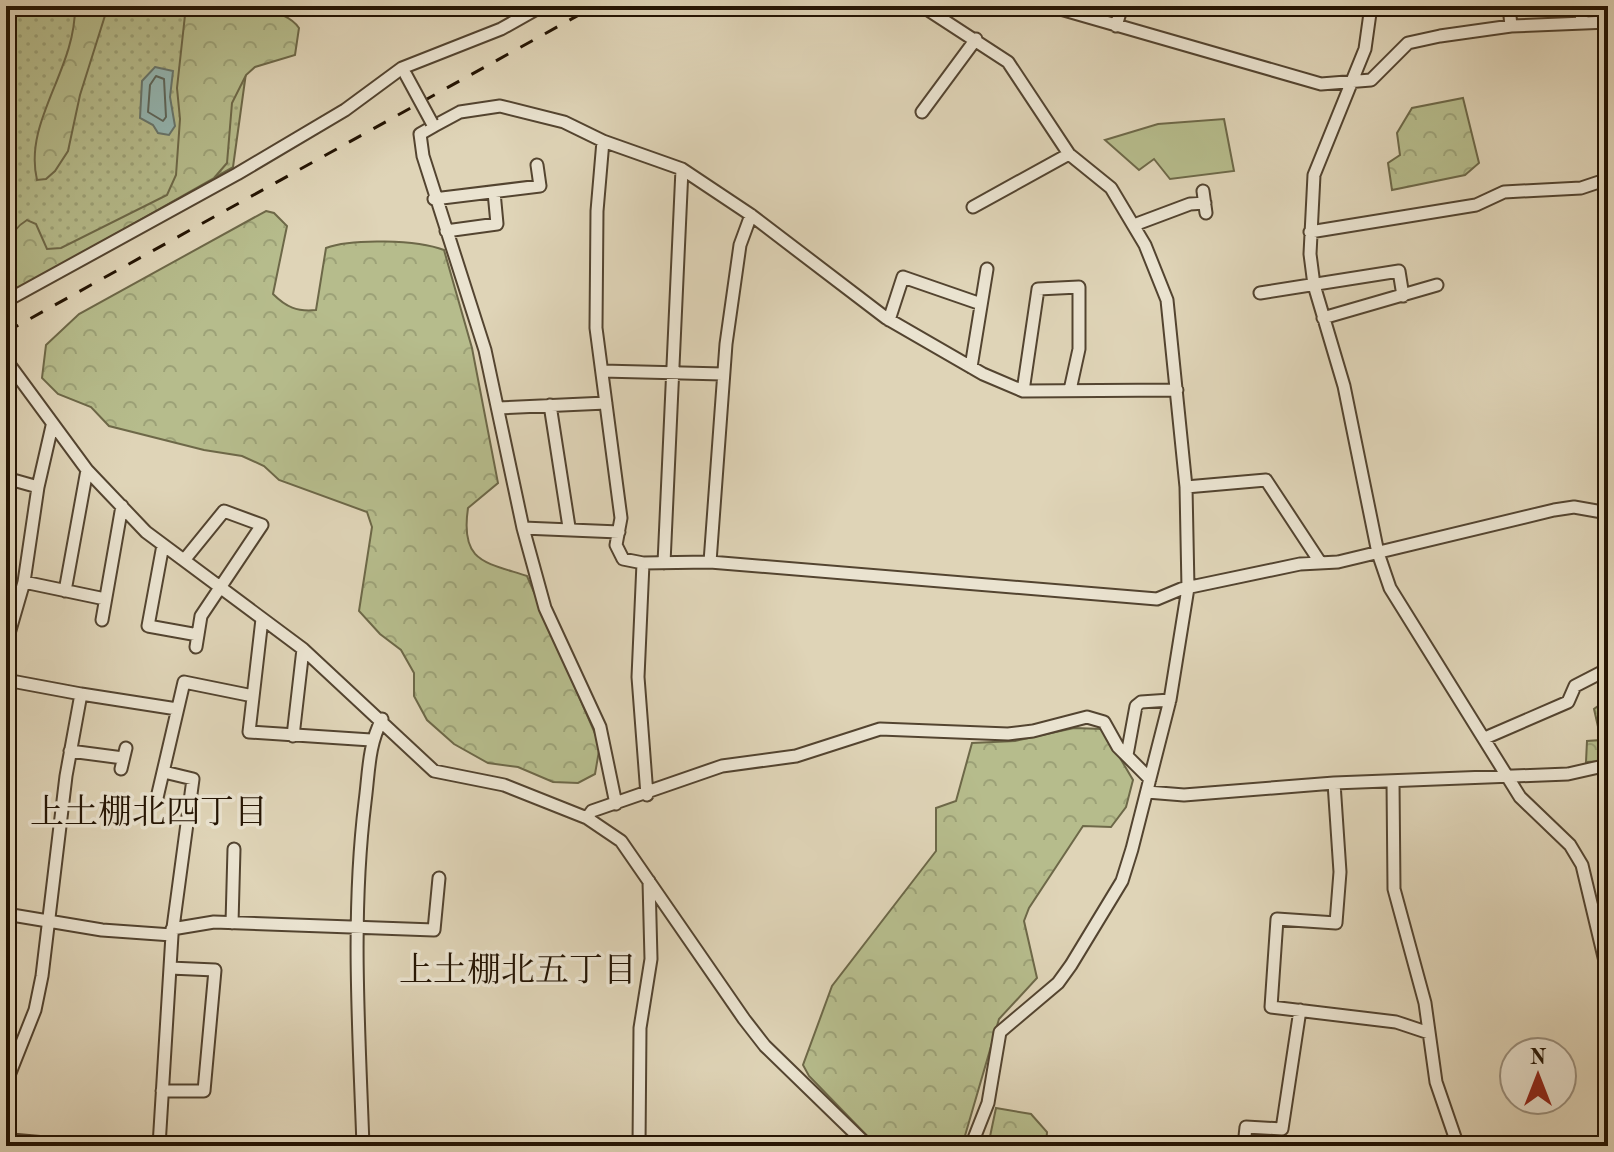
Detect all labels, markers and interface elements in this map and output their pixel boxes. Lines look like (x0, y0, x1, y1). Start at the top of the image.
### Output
district label: 上土棚北四丁目 (30, 794, 268, 831)
district label: 上土棚北五丁目 (399, 952, 637, 989)
north arrow (1498, 1036, 1578, 1116)
text: N (1530, 1047, 1547, 1069)

